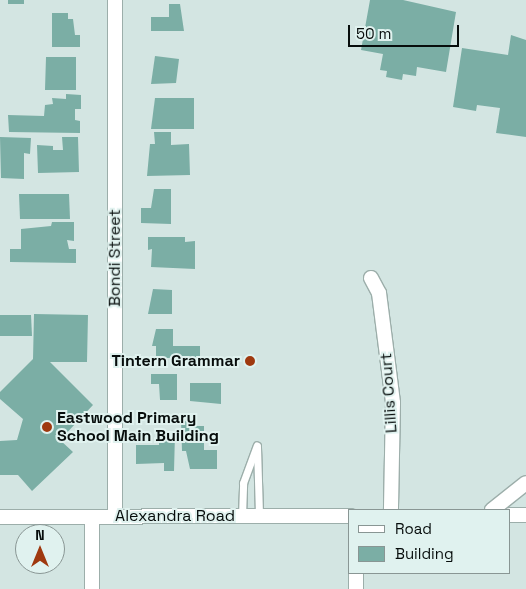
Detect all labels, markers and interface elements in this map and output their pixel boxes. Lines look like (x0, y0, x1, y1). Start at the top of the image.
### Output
scale bar (351, 15, 462, 47)
text: 50 m (356, 24, 391, 43)
street label: Bondi Street (105, 209, 125, 307)
place label: Tintern Grammar (112, 351, 240, 371)
street label: Lillis Court (377, 352, 401, 434)
marker: Tintern Grammar (244, 355, 256, 367)
place label: Eastwood Primary School Main Building (57, 408, 219, 446)
marker: Eastwood Primary School Main Building (41, 421, 53, 433)
street label: Alexandra Road (115, 506, 235, 526)
legend (348, 509, 511, 574)
text: Road (395, 519, 432, 538)
north arrow (15, 524, 65, 574)
text: N (35, 526, 45, 544)
text: Building (395, 544, 454, 563)

